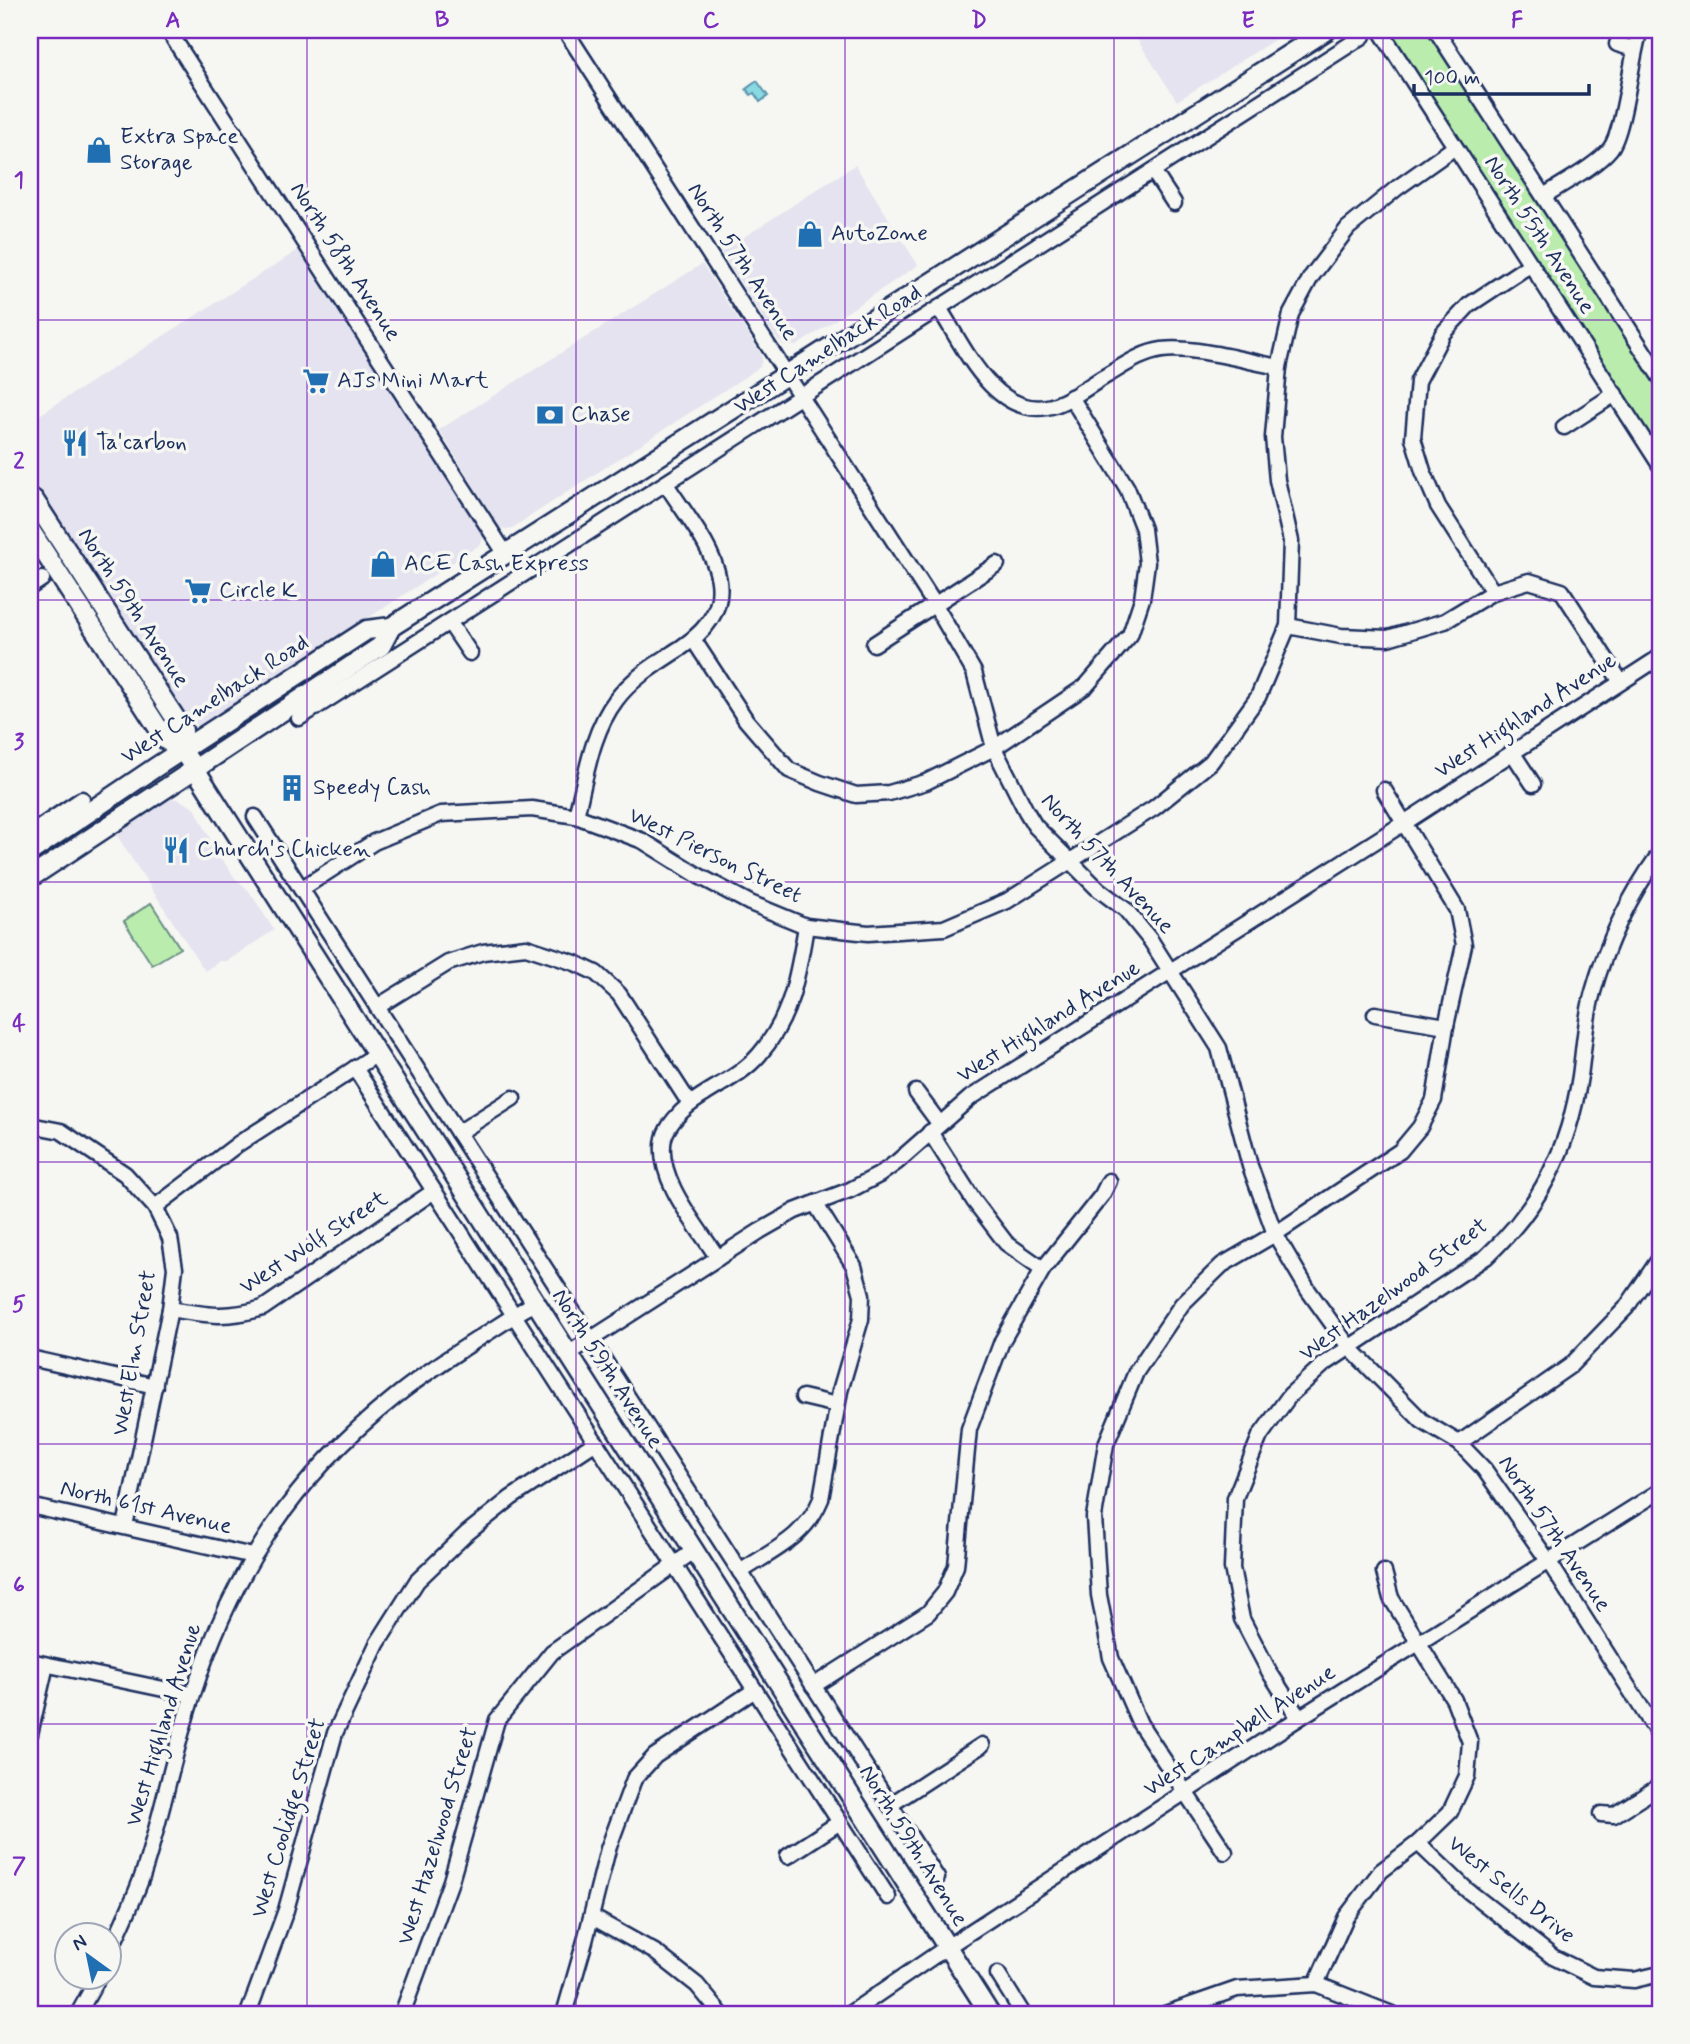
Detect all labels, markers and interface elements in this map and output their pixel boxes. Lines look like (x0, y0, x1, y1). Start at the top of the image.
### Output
text: A (165, 6, 181, 36)
text: B (435, 6, 450, 36)
text: C (703, 6, 720, 36)
text: D (971, 6, 987, 36)
text: E (1241, 6, 1255, 36)
text: F (1511, 6, 1523, 36)
scale bar (1414, 52, 1588, 96)
text: 100 m (1424, 64, 1480, 92)
place label: Extra Space Storage (120, 122, 238, 178)
shop icon: Extra Space Storage (84, 135, 114, 165)
street label: North 55th Avenue (1477, 150, 1601, 320)
text: 1 (14, 166, 24, 196)
street label: North 58th Avenue (282, 177, 408, 347)
street label: North 57th Avenue (680, 177, 804, 347)
shop icon: AutoZone (795, 219, 825, 249)
place label: AutoZone (831, 219, 928, 249)
street label: West Camelback Road (728, 278, 928, 422)
supermarket icon: AJs Mini Mart (301, 366, 331, 396)
place label: AJs Mini Mart (337, 366, 489, 396)
bank icon: Chase (535, 400, 565, 430)
place label: Chase (571, 400, 631, 430)
restaurant icon: Ta'carbon (60, 428, 90, 458)
place label: Ta'carbon (96, 428, 187, 458)
text: 2 (13, 447, 25, 477)
street label: North 59th Avenue (70, 522, 196, 694)
shop icon: ACE Cash Express (368, 549, 398, 579)
place label: ACE Cash Express (404, 549, 589, 579)
supermarket icon: Circle K (183, 576, 213, 606)
place label: Circle K (219, 576, 298, 606)
street label: West Camelback Road (115, 628, 315, 772)
street label: West Highland Avenue (1429, 646, 1624, 788)
text: 3 (14, 728, 25, 758)
building icon: Speedy Cash (277, 773, 307, 803)
place label: Speedy Cash (313, 773, 431, 803)
street label: North 57th Avenue (1034, 787, 1180, 941)
street label: West Pierson Street (623, 801, 807, 911)
restaurant icon: Church's Chicken (161, 835, 191, 865)
place label: Church's Chicken (197, 835, 371, 865)
street label: West Highland Avenue (952, 953, 1148, 1092)
text: 4 (12, 1009, 26, 1039)
street label: West Wolf Street (234, 1184, 394, 1302)
street label: West Hazelwood Street (1294, 1211, 1495, 1369)
street label: West Elm Street (106, 1268, 164, 1438)
street label: North 59th Avenue (544, 1283, 670, 1455)
text: 5 (12, 1290, 26, 1320)
street label: North 57th Avenue (1491, 1450, 1617, 1618)
street label: North 61st Avenue (57, 1474, 235, 1542)
text: 6 (13, 1571, 25, 1601)
street label: West Highland Avenue (119, 1620, 211, 1831)
street label: West Campbell Avenue (1138, 1658, 1342, 1804)
street label: West Coolidge Street (244, 1714, 336, 1922)
street label: West Hazelwood Street (391, 1723, 485, 1949)
street label: North 59th Avenue (851, 1760, 975, 1932)
street label: West Sells Drive (1441, 1829, 1581, 1951)
text: 7 (12, 1852, 26, 1882)
north arrow (52, 1922, 122, 1992)
text: N (67, 1929, 92, 1957)

